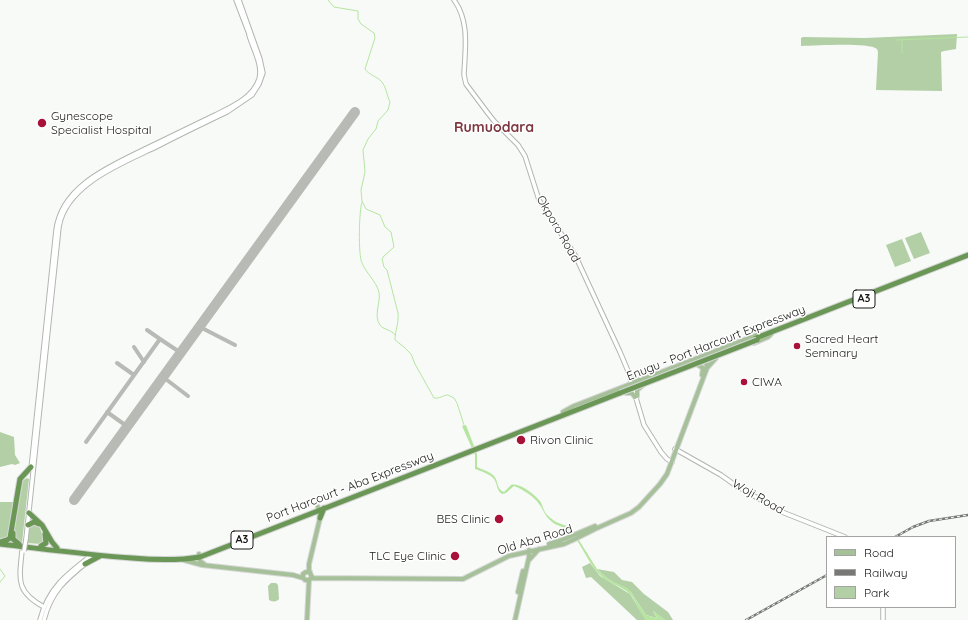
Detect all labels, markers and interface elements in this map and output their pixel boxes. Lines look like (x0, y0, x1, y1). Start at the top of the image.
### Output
place label: Gynescope Specialist Hospital (51, 109, 152, 137)
marker: Gynescope Specialist Hospital (36, 117, 48, 129)
district label: Rumuodara (454, 120, 534, 136)
street label: Okporo Road (533, 193, 583, 265)
road number: A3 (853, 290, 875, 308)
street label: Enugu - Port Harcourt Expressway (625, 302, 807, 384)
place label: Sacred Heart Seminary (805, 332, 878, 360)
marker: Sacred Heart Seminary (792, 341, 802, 351)
place label: CIWA (752, 375, 782, 389)
marker: CIWA (739, 377, 749, 387)
place label: Rivon Clinic (530, 433, 593, 447)
marker: Rivon Clinic (515, 434, 527, 446)
street label: Port Harcourt - Aba Expressway (264, 448, 436, 526)
street label: Woji Road (729, 476, 787, 518)
place label: BES Clinic (436, 512, 490, 526)
marker: BES Clinic (493, 513, 505, 525)
street label: Old Aba Road (496, 522, 574, 558)
road number: A3 (231, 531, 253, 549)
legend (826, 536, 956, 608)
text: Road (864, 545, 894, 560)
place label: TLC Eye Clinic (369, 549, 446, 563)
marker: TLC Eye Clinic (449, 550, 461, 562)
text: Railway (864, 565, 908, 580)
text: Park (864, 585, 889, 600)

